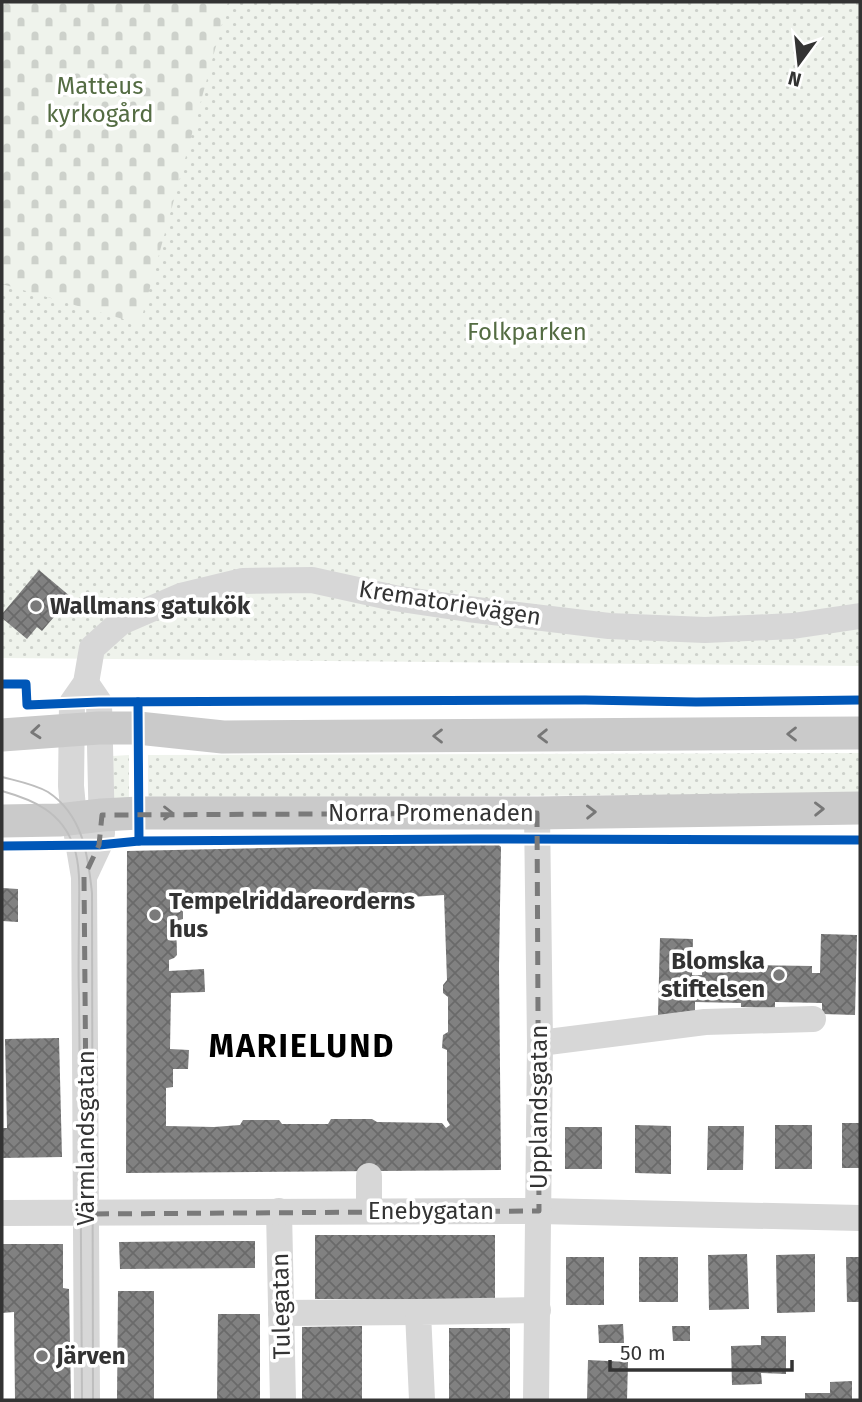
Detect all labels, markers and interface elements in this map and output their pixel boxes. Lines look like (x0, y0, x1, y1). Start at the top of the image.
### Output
north arrow (764, 28, 834, 98)
text: N (786, 66, 804, 92)
park label: Matteus kyrkogård (46, 72, 154, 128)
park label: Folkparken (467, 318, 587, 346)
street label: Krematorievägen (357, 575, 543, 631)
place label: Wallmans gatukök (50, 592, 251, 620)
marker: Wallmans gatukök (28, 598, 44, 614)
one-way arrow (30, 724, 41, 739)
one-way arrow (786, 726, 797, 742)
one-way arrow (432, 728, 443, 744)
one-way arrow (537, 728, 548, 744)
street label: Norra Promenaden (328, 799, 534, 827)
one-way arrow (814, 801, 824, 817)
one-way arrow (586, 804, 597, 820)
one-way arrow (163, 805, 173, 821)
place label: Tempelriddareorderns hus (169, 887, 415, 943)
marker: Tempelriddareorderns hus (147, 907, 163, 923)
place label: Blomska stiftelsen (661, 947, 765, 1003)
marker: Blomska stiftelsen (771, 967, 787, 983)
street label: Upplandsgatan (525, 1025, 553, 1189)
district label: MARIELUND (209, 1027, 395, 1065)
street label: Värmlandsgatan (72, 1050, 100, 1226)
street label: Enebygatan (368, 1197, 494, 1225)
street label: Tulegatan (266, 1253, 296, 1359)
scale bar (610, 1328, 792, 1372)
text: 50 m (620, 1340, 666, 1366)
place label: Järven (55, 1342, 126, 1370)
marker: Järven (34, 1348, 50, 1364)

